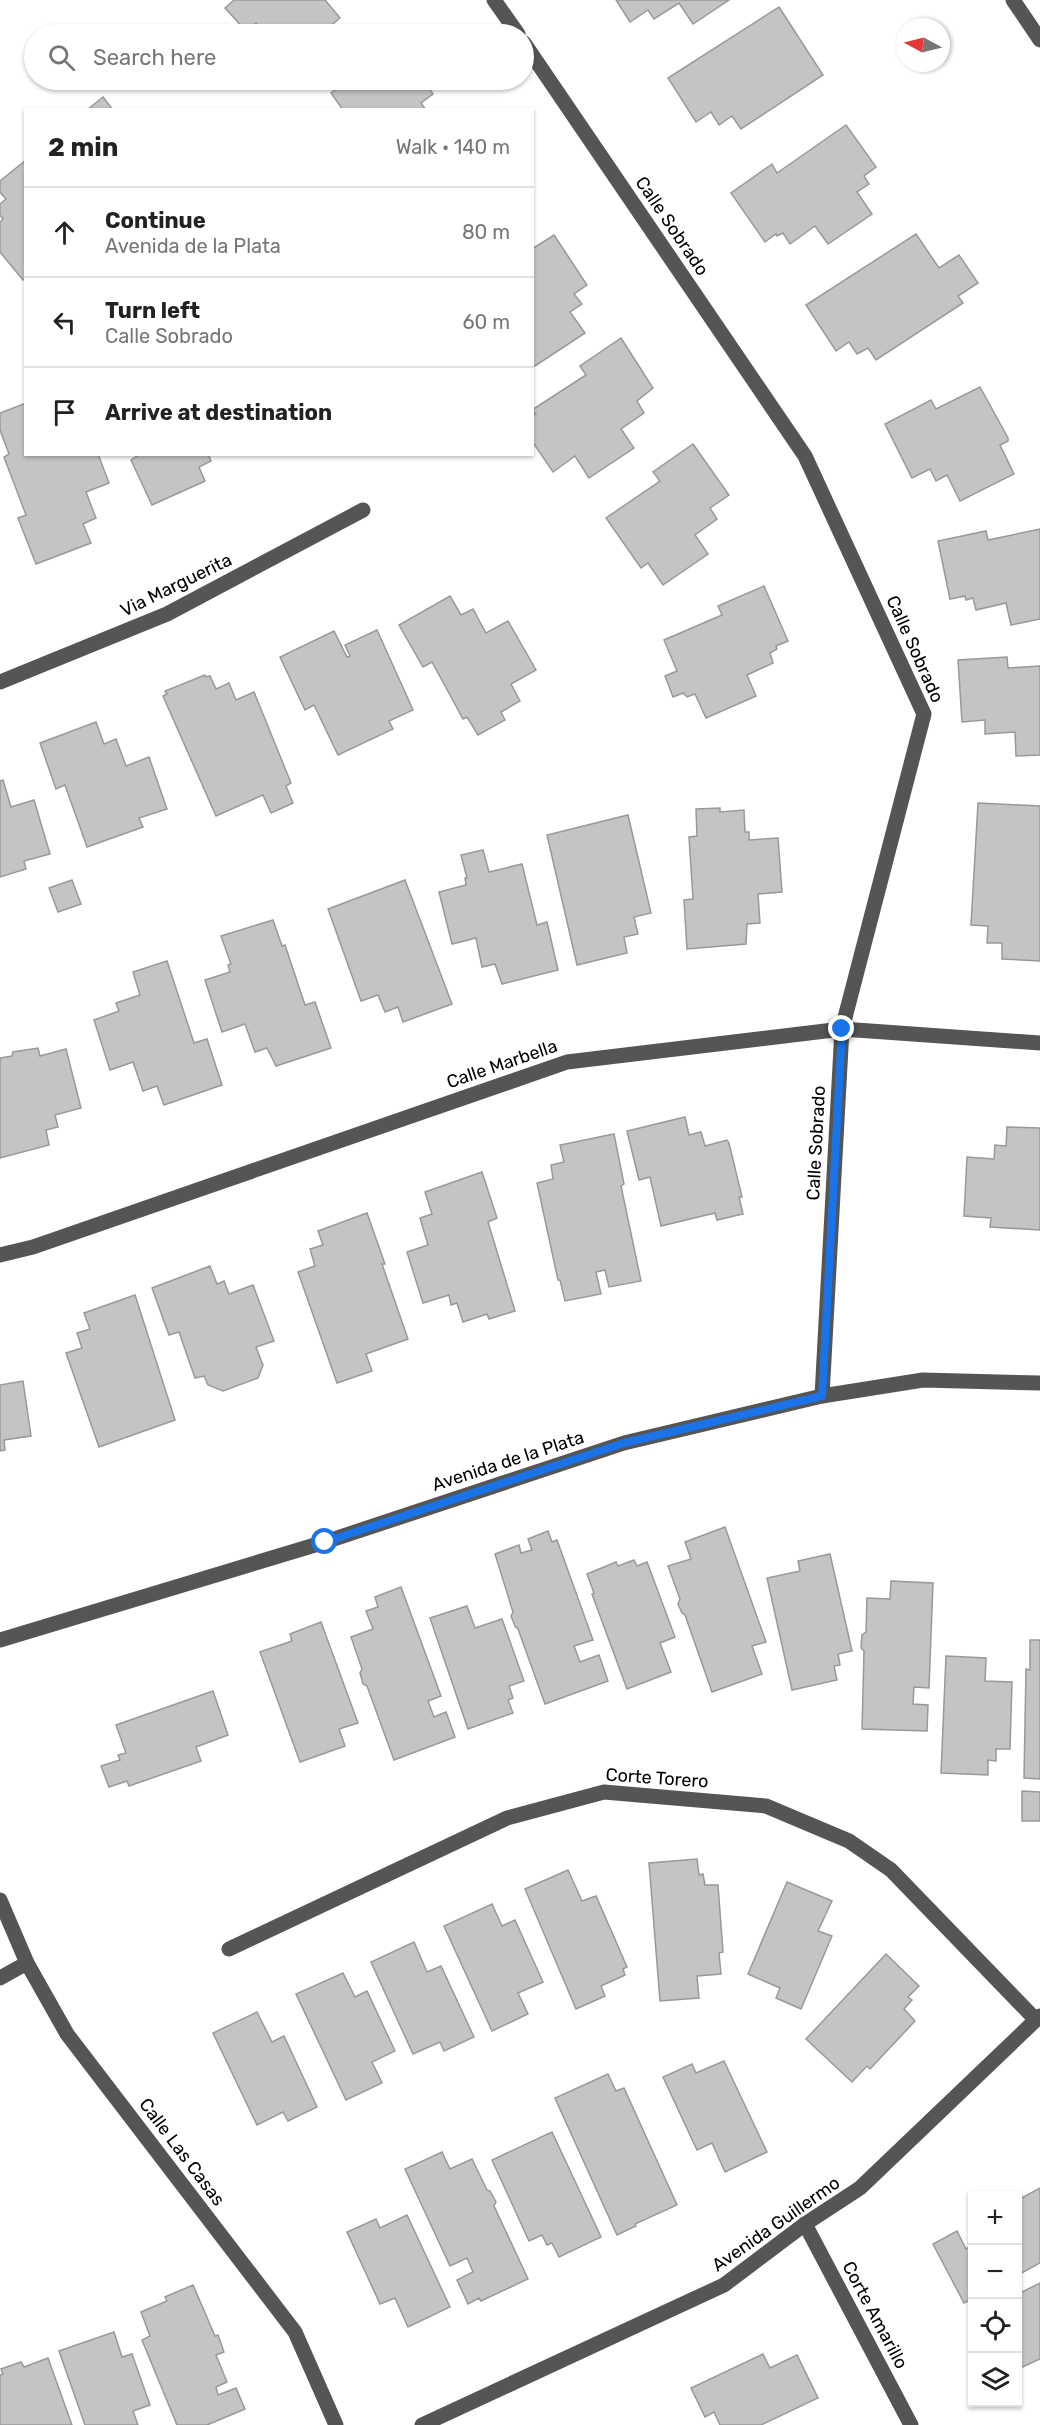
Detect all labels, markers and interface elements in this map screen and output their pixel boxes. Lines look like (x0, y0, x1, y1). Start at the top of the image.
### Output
north arrow (896, 18, 950, 72)
search box (24, 24, 534, 90)
icon: search (45, 41, 78, 74)
text: Search here (93, 44, 216, 71)
text: 2 min (48, 132, 118, 163)
text: Walk · 140 m (396, 135, 510, 159)
street label: Calle Sobrado (631, 172, 713, 280)
text: Continue (105, 207, 206, 234)
icon: ahead (48, 216, 81, 249)
text: 80 m (462, 220, 510, 244)
text: Avenida de la Plata (105, 234, 281, 258)
text: Turn left (105, 297, 200, 324)
icon: left (48, 306, 81, 339)
text: 60 m (463, 310, 510, 334)
text: Calle Sobrado (105, 324, 233, 348)
icon: arrive (48, 396, 81, 429)
text: Arrive at destination (105, 399, 332, 426)
street label: Via Marguerita (117, 549, 235, 621)
street label: Calle Sobrado (882, 592, 948, 706)
route end (828, 1015, 854, 1041)
street label: Calle Marbella (444, 1035, 560, 1093)
street label: Calle Sobrado (802, 1085, 830, 1201)
street label: Avenida de la Plata (429, 1426, 587, 1496)
route start (311, 1528, 337, 1554)
street label: Corte Torero (605, 1763, 709, 1793)
street label: Calle Las Casas (134, 2094, 230, 2210)
street label: Avenida Guillermo (708, 2172, 844, 2276)
map controls (968, 2191, 1022, 2407)
button: + (968, 2191, 1022, 2245)
button: − (968, 2245, 1022, 2299)
street label: Corte Amarillo (837, 2258, 913, 2372)
button: locate (968, 2299, 1022, 2353)
button: layers (968, 2353, 1022, 2407)

